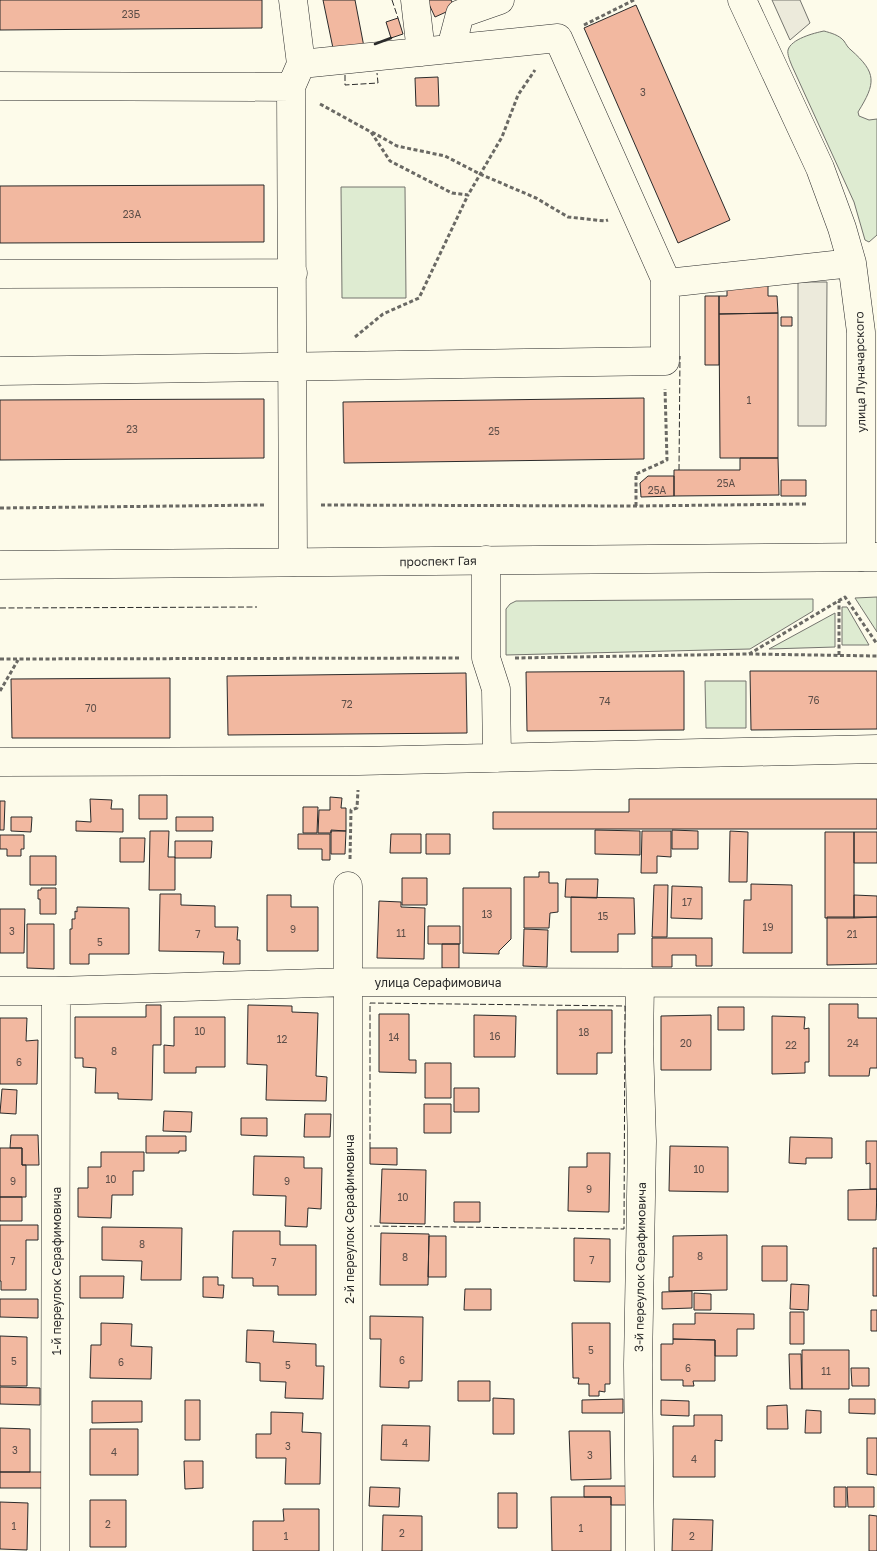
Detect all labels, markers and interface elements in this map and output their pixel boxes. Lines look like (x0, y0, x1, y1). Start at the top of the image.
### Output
house number: 23Б (122, 8, 140, 20)
house number: 3 (640, 86, 646, 98)
house number: 23А (123, 208, 141, 220)
street label: улица Луначарского (851, 311, 869, 433)
house number: 1 (747, 394, 752, 406)
house number: 23 (126, 423, 138, 435)
house number: 25 (488, 425, 500, 437)
house number: 25А (717, 477, 735, 489)
house number: 25А (648, 484, 666, 496)
street label: проспект Гая (399, 553, 477, 569)
house number: 76 (808, 694, 820, 706)
house number: 74 (599, 695, 611, 707)
house number: 72 (341, 698, 353, 710)
house number: 70 (85, 702, 97, 714)
house number: 17 (682, 896, 692, 908)
house number: 13 (482, 908, 492, 920)
house number: 15 (598, 910, 609, 922)
house number: 19 (763, 921, 773, 933)
house number: 9 (290, 923, 296, 935)
house number: 3 (9, 925, 15, 937)
house number: 11 (396, 927, 406, 939)
house number: 7 (195, 928, 201, 940)
house number: 21 (847, 928, 857, 940)
house number: 5 (97, 936, 103, 948)
street label: улица Серафимовича (374, 975, 502, 990)
house number: 10 (194, 1025, 206, 1037)
house number: 18 (579, 1026, 589, 1038)
house number: 16 (490, 1030, 500, 1042)
house number: 14 (389, 1031, 399, 1043)
house number: 12 (277, 1033, 288, 1045)
house number: 20 (680, 1037, 692, 1049)
house number: 24 (847, 1037, 859, 1049)
house number: 22 (785, 1039, 797, 1051)
house number: 8 (111, 1045, 117, 1057)
house number: 6 (16, 1056, 22, 1068)
street label: 2-й переулок Серафимовича (342, 1134, 357, 1304)
house number: 10 (693, 1163, 705, 1175)
house number: 10 (105, 1173, 117, 1185)
house number: 9 (10, 1175, 16, 1187)
house number: 9 (284, 1175, 290, 1187)
street label: 3-й переулок Серафимовича (631, 1182, 649, 1352)
house number: 9 (586, 1183, 592, 1195)
street label: 1-й переулок Серафимовича (49, 1187, 64, 1355)
house number: 10 (397, 1191, 409, 1203)
house number: 8 (139, 1238, 145, 1250)
house number: 8 (697, 1250, 703, 1262)
house number: 8 (402, 1251, 408, 1263)
house number: 7 (589, 1254, 595, 1266)
house number: 7 (10, 1255, 16, 1267)
house number: 7 (271, 1256, 277, 1268)
house number: 5 (588, 1344, 594, 1356)
house number: 6 (399, 1354, 405, 1366)
house number: 5 (11, 1355, 17, 1367)
house number: 6 (118, 1356, 124, 1368)
house number: 5 (285, 1359, 291, 1371)
house number: 6 (685, 1362, 691, 1374)
house number: 11 (821, 1365, 831, 1377)
house number: 4 (402, 1437, 408, 1449)
house number: 3 (285, 1440, 291, 1452)
house number: 3 (12, 1444, 18, 1456)
house number: 4 (111, 1446, 117, 1458)
house number: 3 (587, 1449, 593, 1461)
house number: 4 (691, 1453, 697, 1465)
house number: 2 (105, 1518, 111, 1530)
house number: 1 (12, 1520, 17, 1532)
house number: 1 (579, 1522, 584, 1534)
house number: 2 (399, 1527, 405, 1539)
house number: 1 (284, 1530, 289, 1542)
house number: 2 (689, 1530, 695, 1542)

